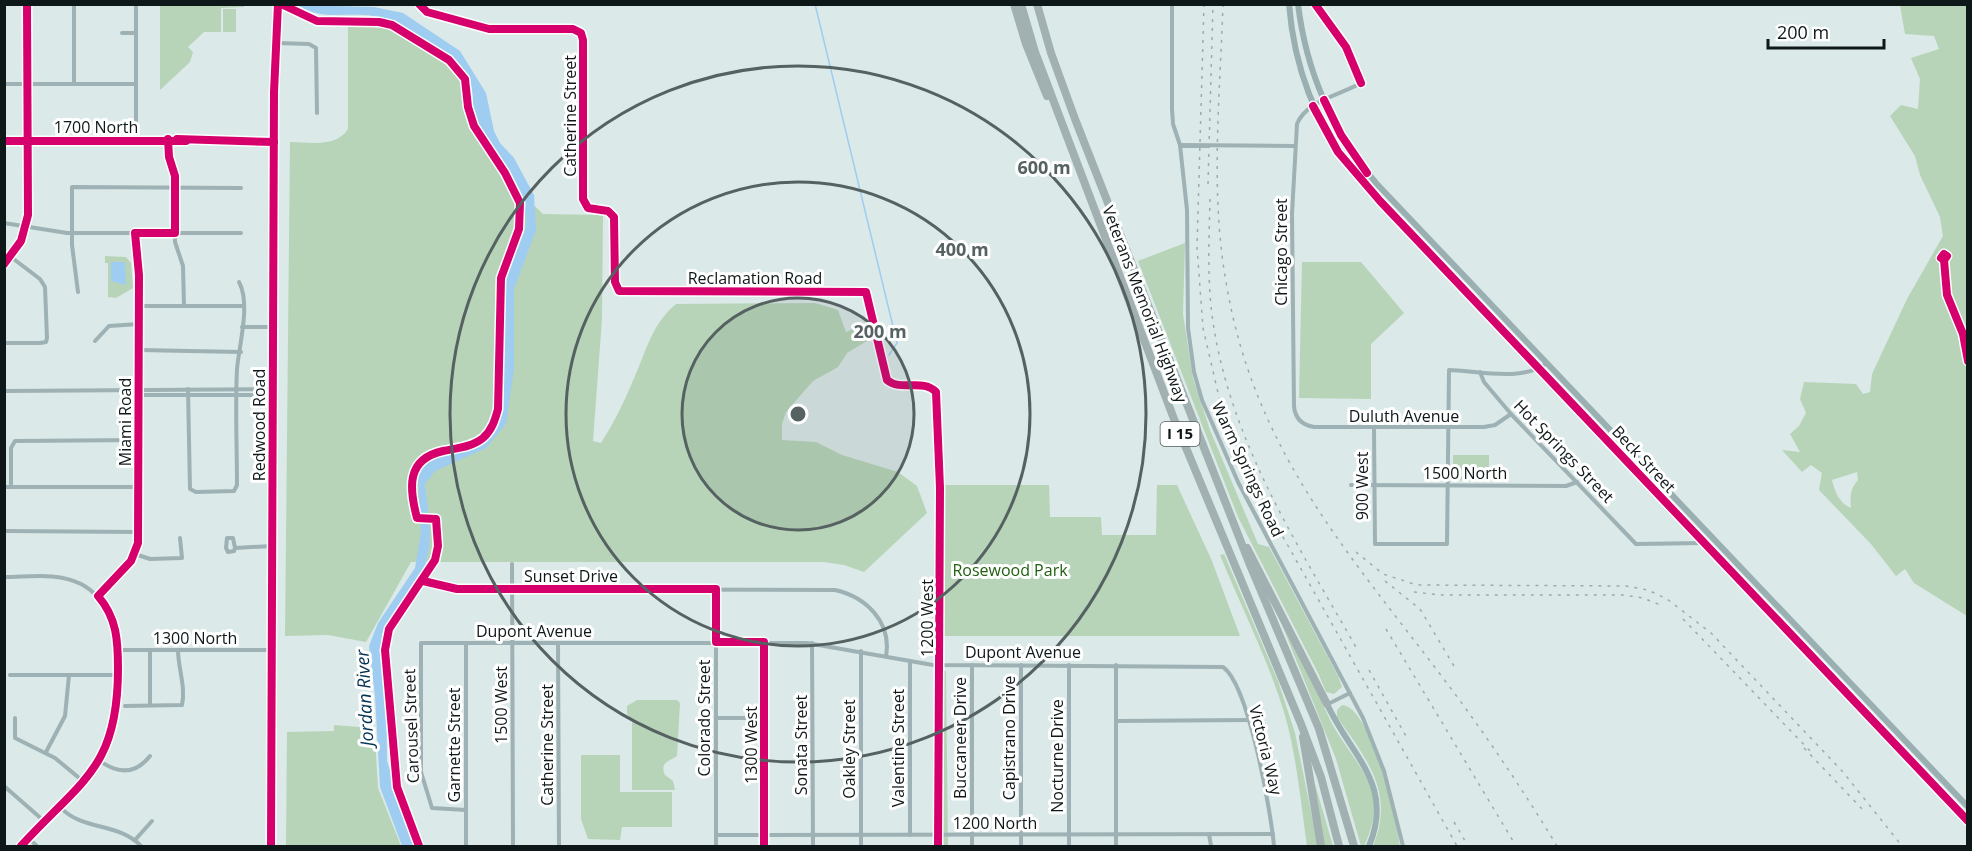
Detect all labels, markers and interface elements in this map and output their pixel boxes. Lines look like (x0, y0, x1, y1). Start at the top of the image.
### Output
scale bar (1768, 12, 1884, 50)
text: 200 m (1777, 20, 1829, 44)
street label: Catherine Street (559, 55, 581, 177)
street label: 1700 North (54, 116, 138, 138)
text: 600 m (1017, 155, 1071, 179)
street label: Chicago Street (1270, 198, 1292, 306)
street label: Veterans Memorial Highway (1097, 202, 1193, 407)
text: 400 m (935, 237, 989, 261)
street label: Reclamation Road (688, 267, 822, 289)
text: 200 m (853, 319, 907, 343)
street label: Redwood Road (248, 369, 270, 481)
street label: Miami Road (114, 378, 136, 466)
street label: Hot Springs Street (1509, 395, 1619, 508)
street label: Warm Springs Road (1207, 398, 1289, 540)
centre of rings (788, 404, 808, 424)
street label: Duluth Avenue (1349, 405, 1459, 427)
street label: Beck Street (1607, 421, 1681, 498)
road number: I 15 (1160, 422, 1200, 446)
street label: 900 West (1351, 451, 1373, 520)
street label: 1500 North (1423, 462, 1507, 484)
park label: Rosewood Park (952, 559, 1068, 581)
street label: Sunset Drive (524, 565, 618, 587)
street label: 1200 West (916, 579, 938, 657)
street label: Dupont Avenue (476, 620, 592, 642)
street label: 1300 North (153, 627, 237, 649)
street label: Dupont Avenue (965, 641, 1081, 663)
water label: Jordan River (349, 648, 379, 750)
street label: Colorado Street (693, 659, 715, 777)
street label: 1500 West (490, 666, 512, 744)
street label: Carousel Street (398, 668, 424, 784)
street label: Capistrano Drive (998, 676, 1020, 800)
street label: Buccaneer Drive (949, 677, 971, 799)
street label: Catherine Street (536, 684, 558, 806)
street label: Garnette Street (443, 687, 465, 803)
street label: Valentine Street (887, 688, 909, 807)
street label: Sonata Street (790, 694, 812, 795)
street label: Oakley Street (838, 699, 860, 799)
street label: Nocturne Drive (1046, 699, 1068, 813)
street label: Victoria Way (1244, 703, 1288, 798)
street label: 1300 West (740, 706, 762, 784)
street label: 1200 North (953, 812, 1037, 834)

